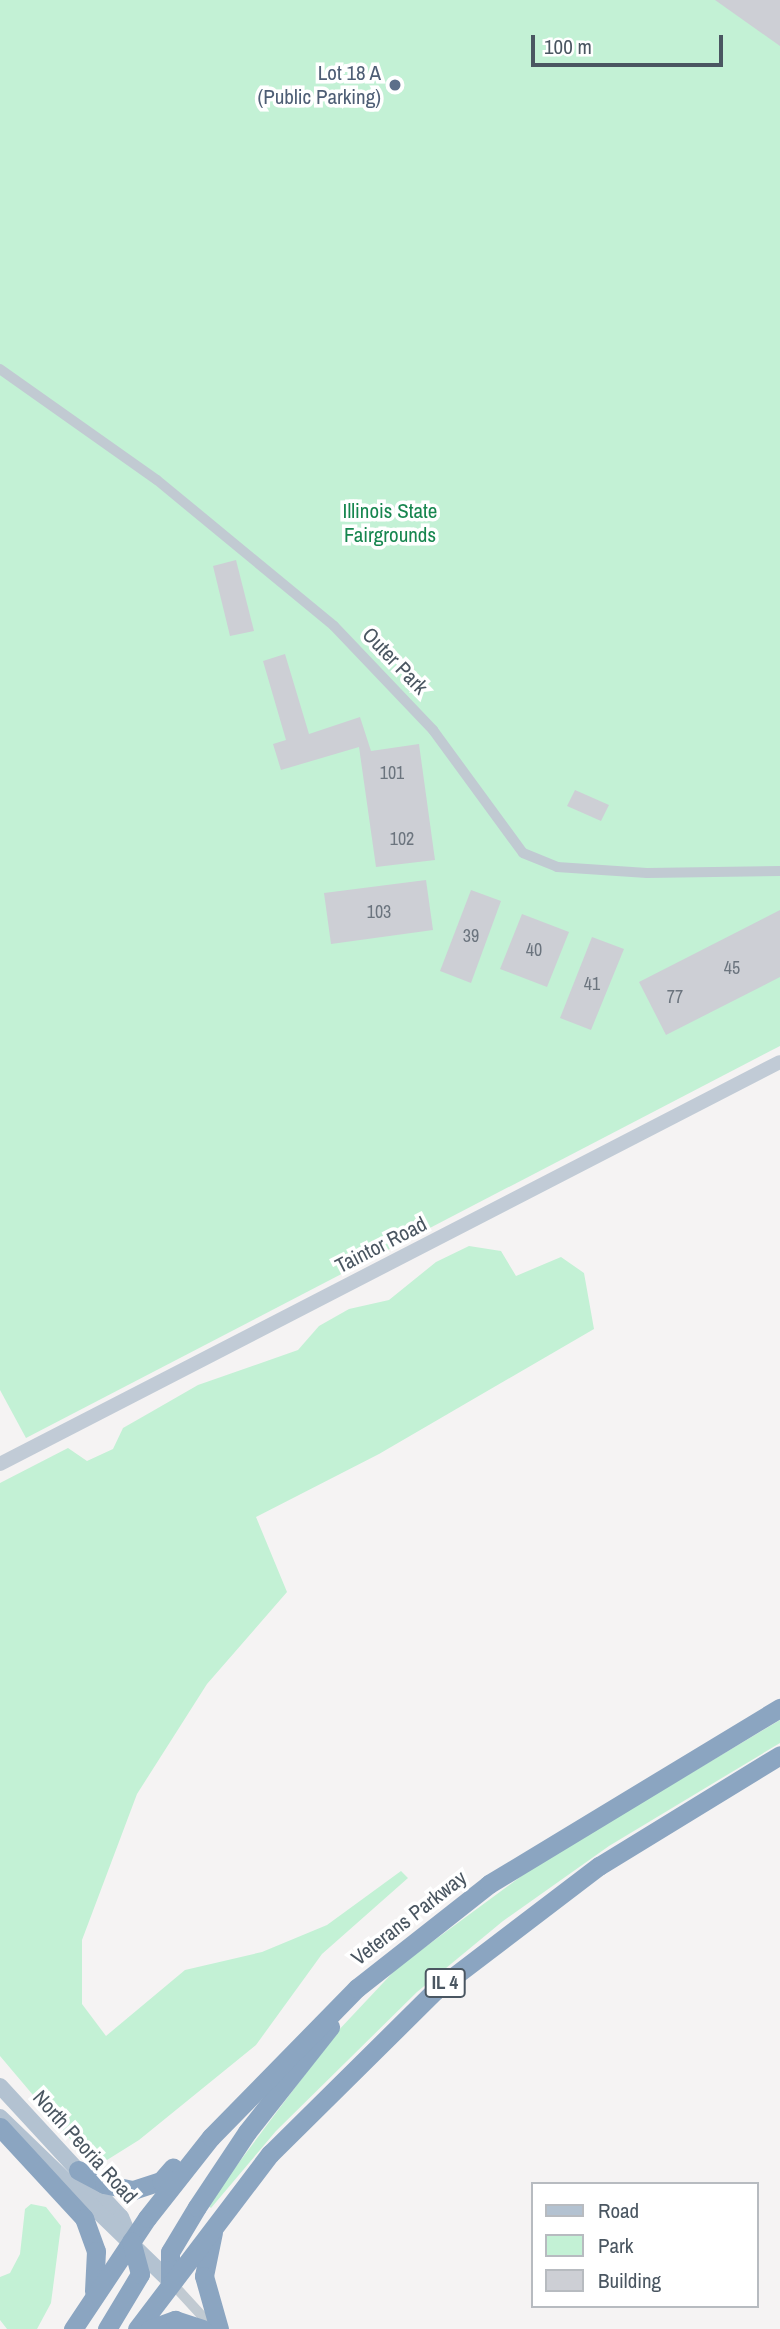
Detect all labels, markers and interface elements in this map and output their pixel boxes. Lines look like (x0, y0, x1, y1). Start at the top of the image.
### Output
scale bar (535, 21, 728, 65)
text: 100 m (544, 32, 592, 61)
place label: Lot 18 A (Public Parking) (258, 60, 381, 110)
marker: Lot 18 A (Public Parking) (387, 77, 403, 93)
park label: Illinois State Fairgrounds (343, 498, 437, 548)
street label: Outer Park (357, 622, 433, 700)
house number: 101 (380, 762, 404, 784)
house number: 102 (390, 828, 414, 850)
house number: 103 (367, 901, 391, 923)
house number: 39 (463, 925, 479, 947)
house number: 40 (526, 939, 542, 961)
house number: 45 (724, 957, 740, 979)
house number: 41 (584, 973, 600, 995)
house number: 77 (667, 986, 683, 1008)
street label: Taintor Road (331, 1211, 431, 1279)
street label: Veterans Parkway (347, 1865, 471, 1971)
road number: IL 4 (424, 1968, 466, 1998)
street label: North Peoria Road (28, 2085, 142, 2209)
legend (532, 2182, 759, 2308)
text: Road (598, 2196, 639, 2225)
text: Park (598, 2231, 633, 2260)
text: Building (598, 2266, 661, 2295)

